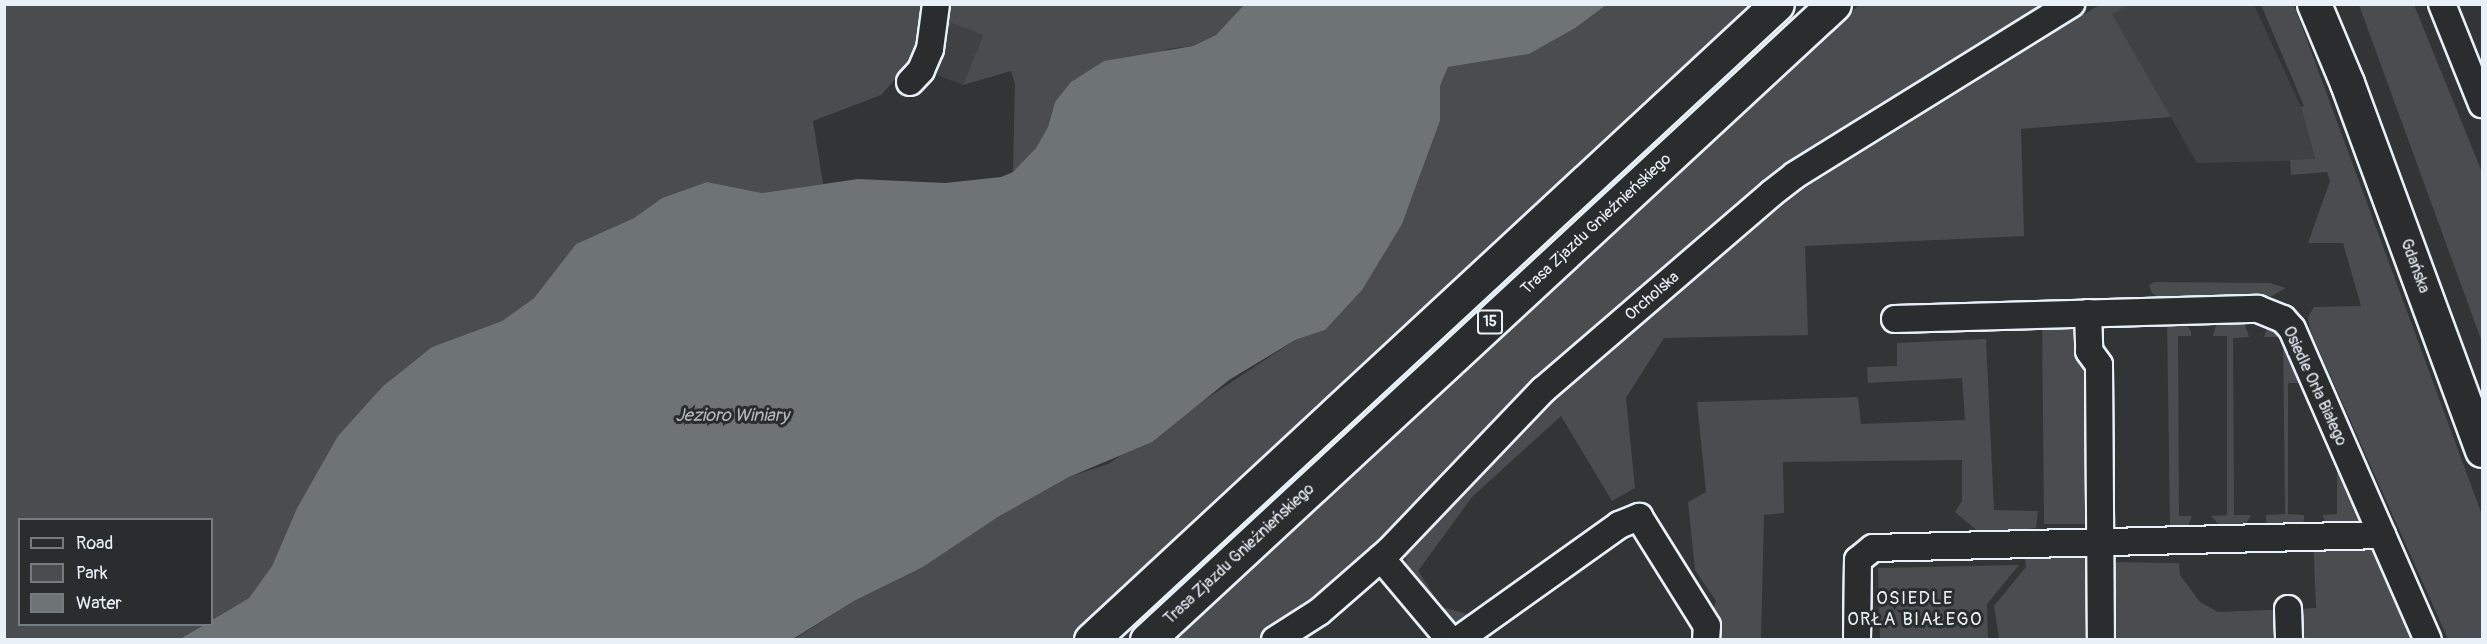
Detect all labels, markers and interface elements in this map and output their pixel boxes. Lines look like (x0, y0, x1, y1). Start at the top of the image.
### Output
street label: Trasa Zjazdu Gnieźnieńskiego (1517, 149, 1675, 299)
street label: Gdańska (2396, 236, 2434, 296)
street label: Orcholska (1621, 267, 1683, 325)
road number: 15 (1476, 310, 1504, 334)
street label: Osiedle Orła Białego (2279, 323, 2351, 449)
water label: Jezioro Winiary (675, 405, 789, 427)
street label: Trasa Zjazdu Gnieźnieńskiego (1160, 479, 1318, 629)
legend (18, 518, 213, 626)
text: Road (76, 532, 113, 555)
text: Park (76, 562, 108, 585)
district label: OSIEDLE ORŁA BIAŁEGO (1847, 589, 1983, 632)
text: Water (76, 592, 122, 615)

